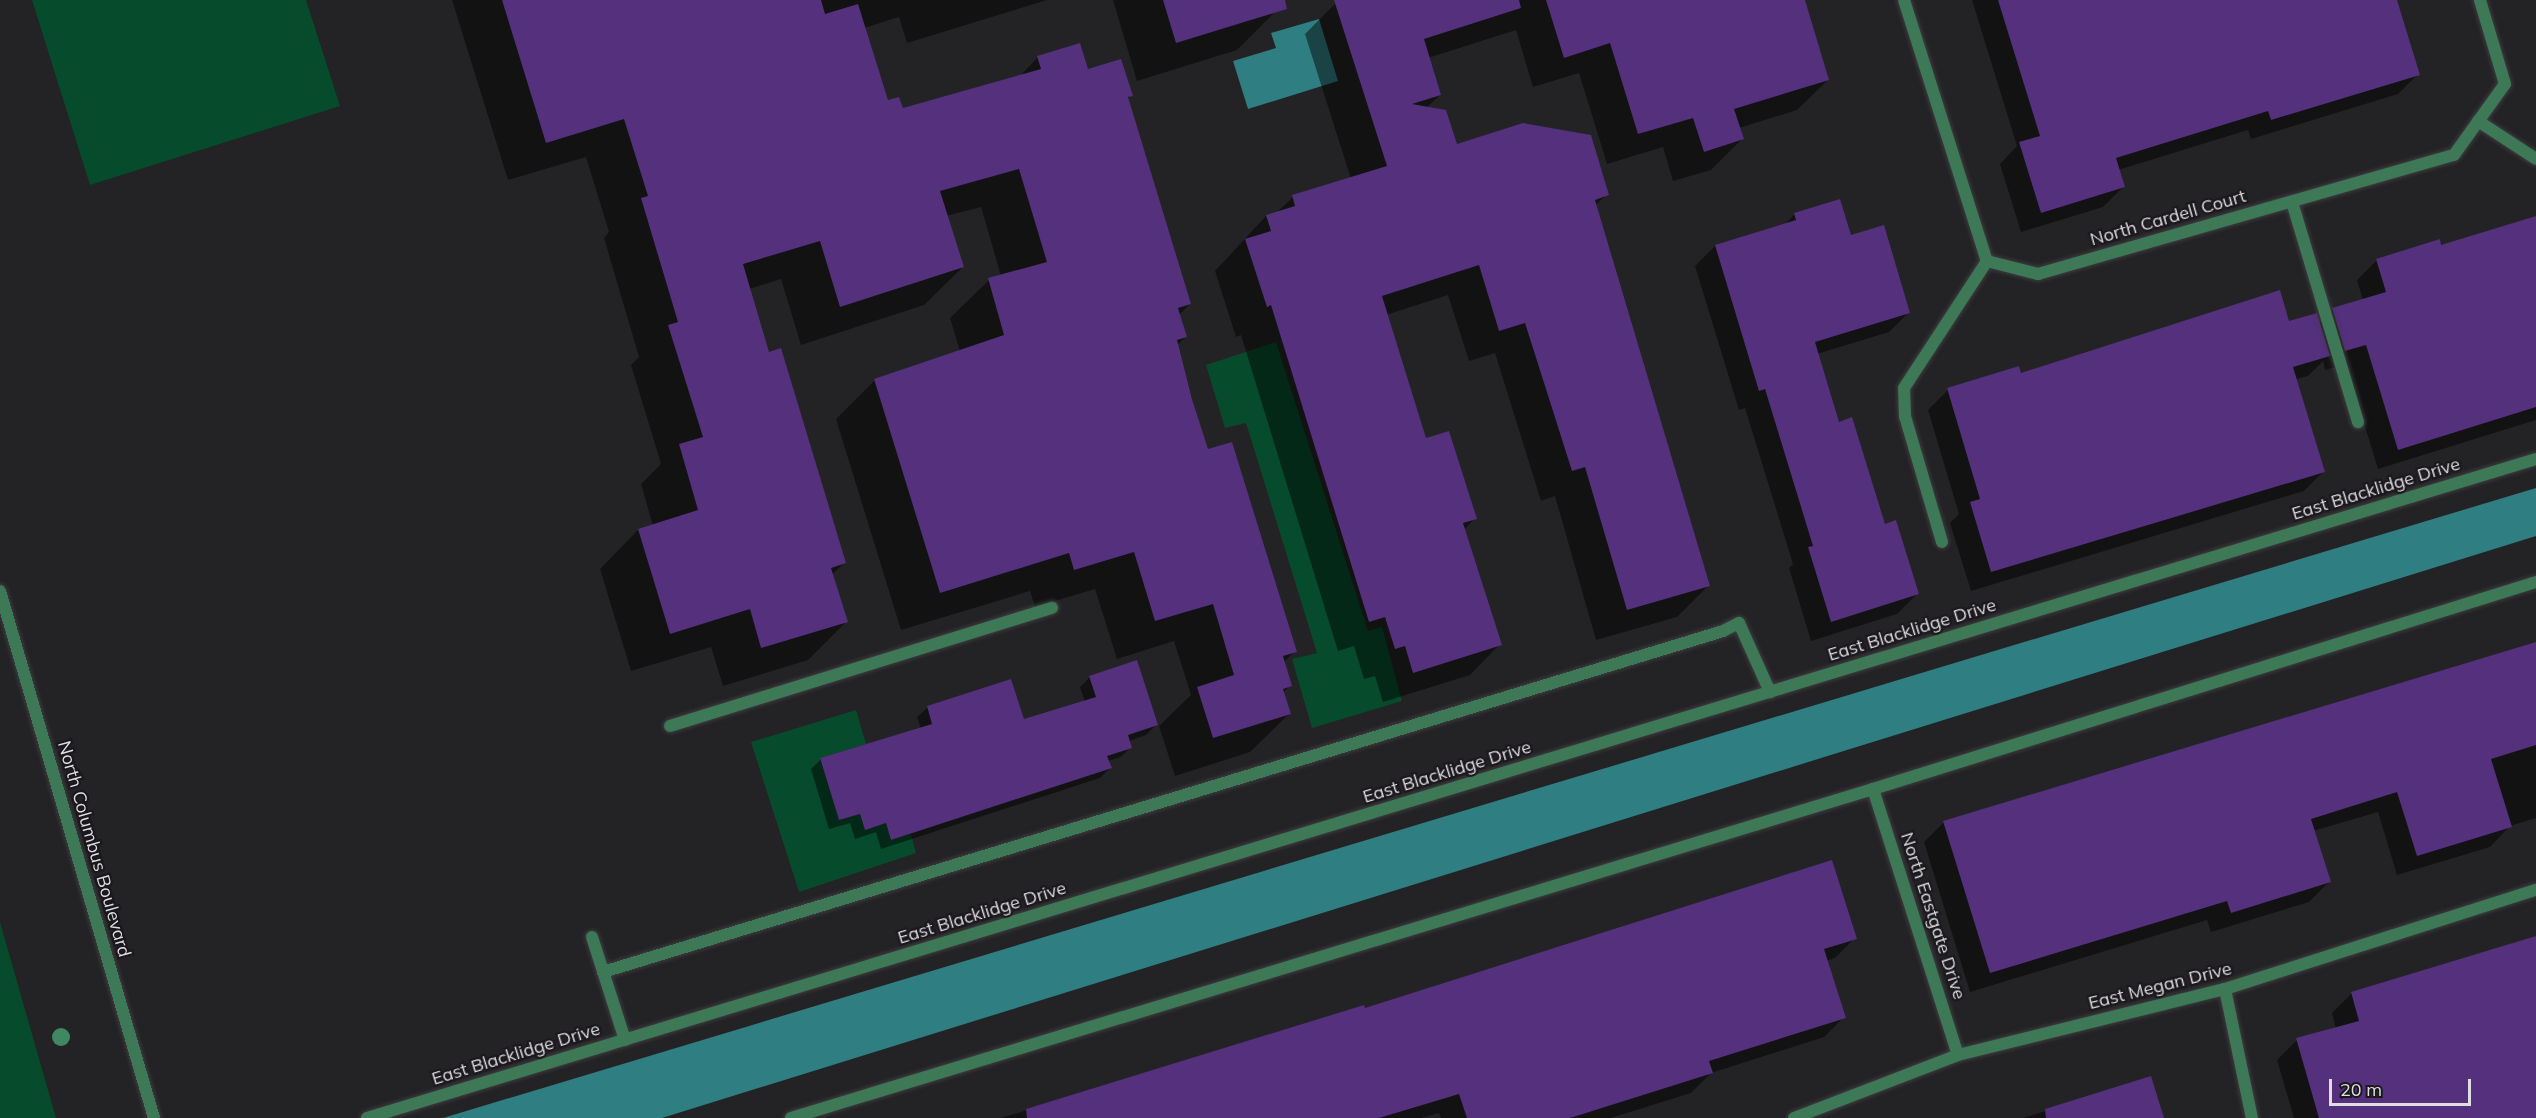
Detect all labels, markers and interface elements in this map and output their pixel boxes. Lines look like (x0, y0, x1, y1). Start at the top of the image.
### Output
street label: North Cardell Court (2088, 185, 2248, 251)
street label: East Blacklidge Drive (2289, 453, 2463, 525)
street label: East Blacklidge Drive (1825, 594, 1999, 666)
street label: East Blacklidge Drive (1360, 736, 1534, 808)
street label: North Columbus Boulevard (53, 738, 135, 960)
street label: North Eastgate Drive (1896, 830, 1970, 1002)
street label: East Blacklidge Drive (895, 877, 1069, 949)
street label: East Megan Drive (2086, 958, 2234, 1014)
street label: East Blacklidge Drive (429, 1018, 603, 1090)
scale bar (2332, 1067, 2474, 1105)
text: 20 m (2340, 1078, 2382, 1101)

